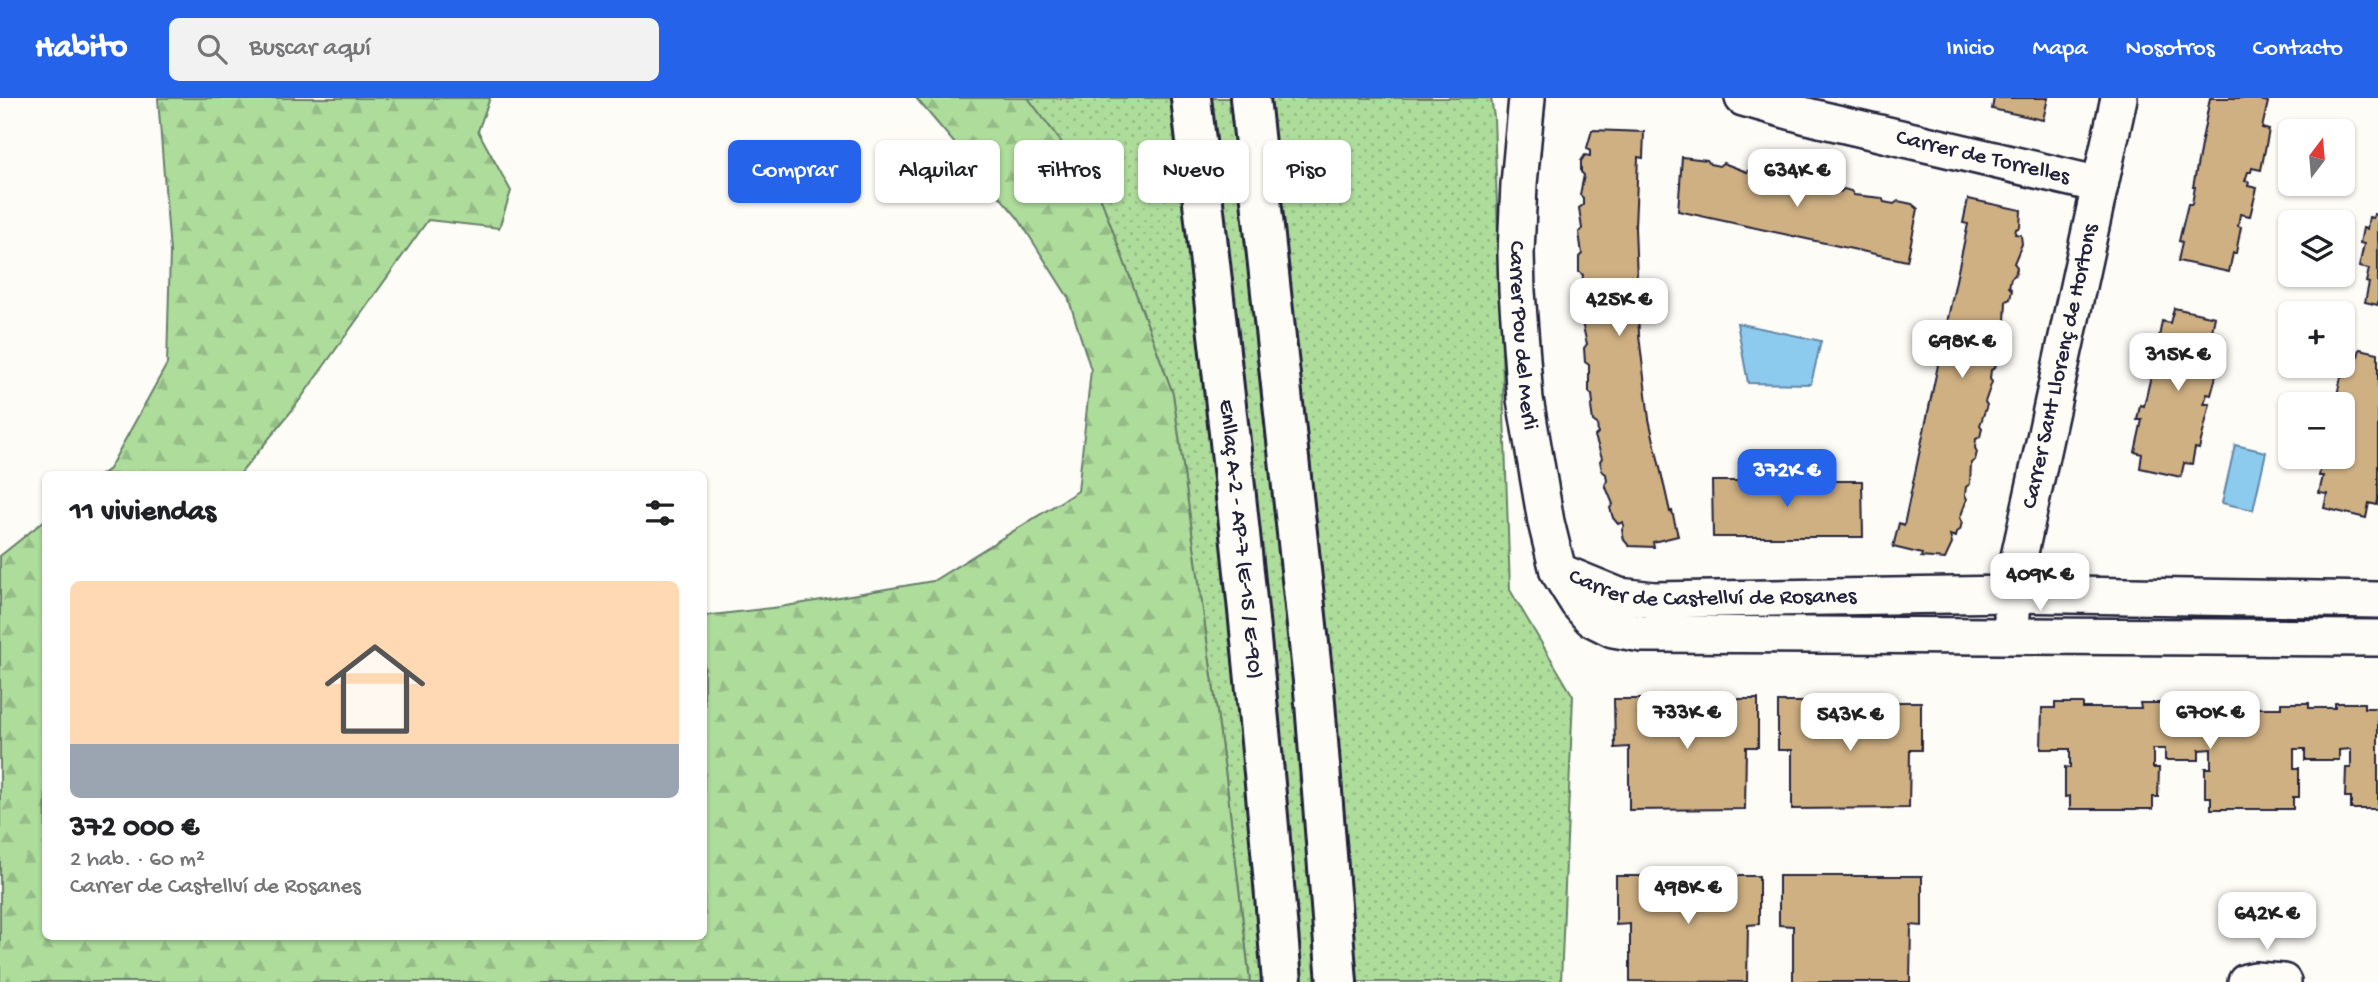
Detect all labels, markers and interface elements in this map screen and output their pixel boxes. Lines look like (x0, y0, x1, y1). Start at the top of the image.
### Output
search box (169, 18, 659, 81)
text: Habito (35, 30, 127, 68)
icon: search (193, 30, 231, 68)
text: Buscar aquí (249, 34, 371, 65)
text: Inicio (1946, 35, 1994, 64)
text: Mapa (2032, 35, 2088, 64)
text: Nosotros (2126, 35, 2215, 64)
text: Contacto (2253, 35, 2343, 64)
north arrow (2278, 119, 2356, 196)
map controls (2278, 119, 2355, 469)
street label: Carrer de Torrelles (1893, 124, 2073, 191)
chip: Comprar (728, 140, 861, 203)
chip: Alquilar (875, 140, 1000, 203)
chip: Filtros (1014, 140, 1124, 203)
chip: Nuevo (1138, 140, 1249, 203)
chip: Piso (1263, 140, 1351, 203)
pin: 634K € (1740, 150, 1854, 209)
text: 634K € (1764, 158, 1830, 185)
button: layers (2278, 210, 2355, 287)
street label: Carrer Sant Llorenç de Hortons (2016, 221, 2105, 511)
street label: Carrer Pou del Merli (1502, 240, 1544, 432)
pin: 425K € (1562, 278, 1676, 338)
text: 425K € (1586, 287, 1652, 314)
button: + (2278, 301, 2355, 378)
pin: 698K € (1905, 320, 2019, 380)
text: 698K € (1928, 329, 1996, 356)
pin: 315K € (2121, 334, 2235, 393)
text: 315K € (2145, 342, 2211, 369)
button: − (2278, 392, 2355, 469)
street label: Enllaç A-2 - AP-7 (E-15 / E-90) (1212, 398, 1268, 680)
pin: 372K € (1730, 450, 1844, 509)
text: 372K € (1754, 458, 1820, 485)
icon: filters (641, 494, 679, 532)
text: 11 viviendas (70, 496, 216, 531)
pin: 409K € (1983, 554, 2097, 613)
text: 409K € (2006, 562, 2074, 589)
street label: Carrer de Castellví de Rosanes (1564, 563, 1857, 614)
icon: home (312, 626, 438, 752)
pin: 733K € (1630, 692, 1744, 751)
pin: 670K € (2153, 692, 2267, 751)
pin: 543K € (1793, 694, 1907, 753)
text: 733K € (1653, 700, 1721, 727)
text: 670K € (2176, 700, 2244, 727)
text: 543K € (1817, 702, 1883, 729)
text: 372 000 € (70, 812, 199, 847)
text: 2 hab. · 60 m² (70, 847, 205, 874)
pin: 498K € (1631, 866, 1745, 926)
text: Carrer de Castellví de Rosanes (70, 874, 361, 901)
text: 498K € (1655, 875, 1721, 902)
pin: 642K € (2210, 892, 2324, 952)
text: 642K € (2234, 901, 2300, 928)

